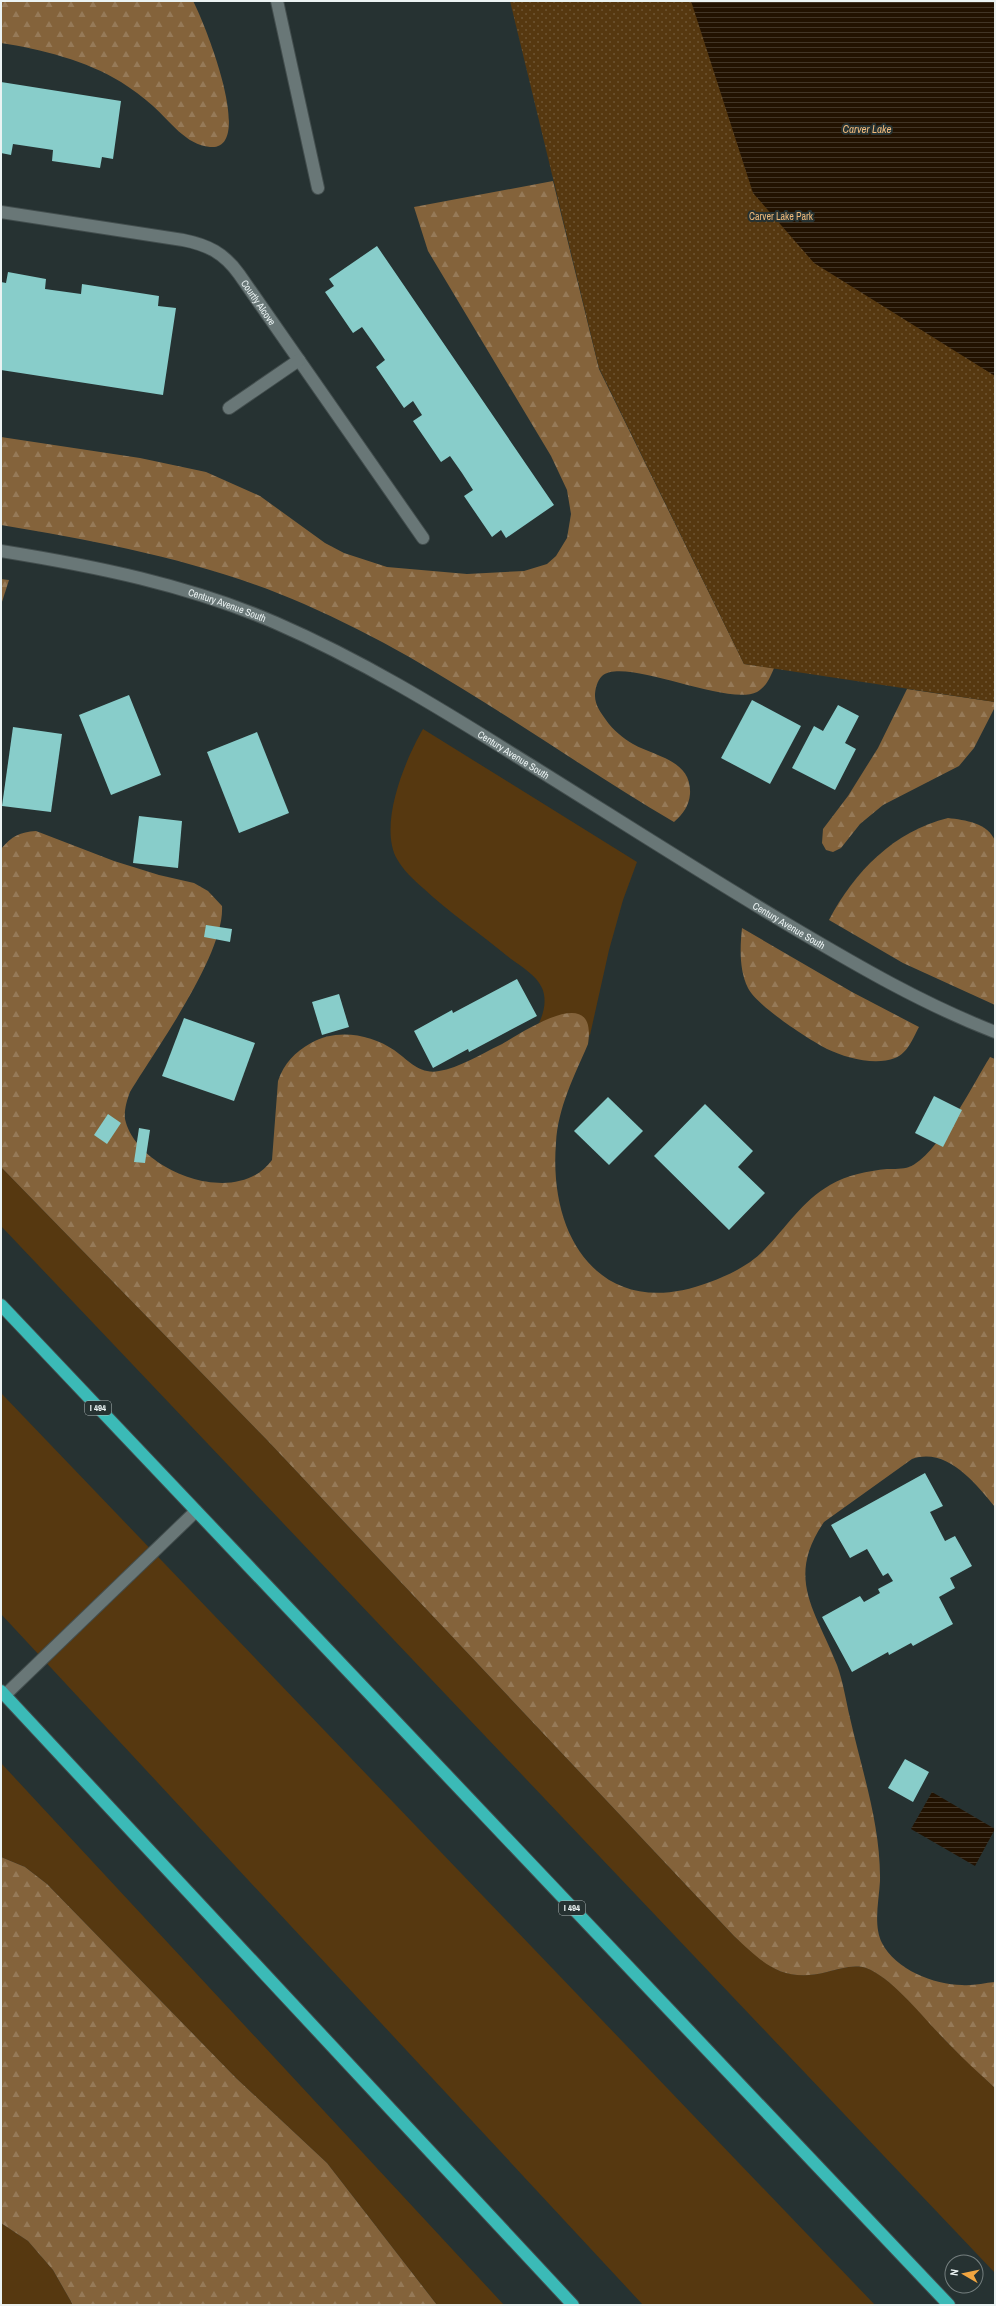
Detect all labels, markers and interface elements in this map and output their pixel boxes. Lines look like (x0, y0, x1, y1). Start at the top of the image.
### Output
water label: Carver Lake (842, 122, 892, 136)
park label: Carver Lake Park (749, 210, 814, 223)
street label: Courtly Alcove (238, 277, 279, 328)
street label: Century Avenue South (187, 586, 268, 625)
street label: Century Avenue South (475, 728, 552, 782)
street label: Century Avenue South (750, 899, 828, 952)
road number: I 494 (85, 1401, 111, 1415)
road number: I 494 (559, 1901, 585, 1915)
north arrow (944, 2254, 984, 2294)
text: N (947, 2268, 962, 2277)

